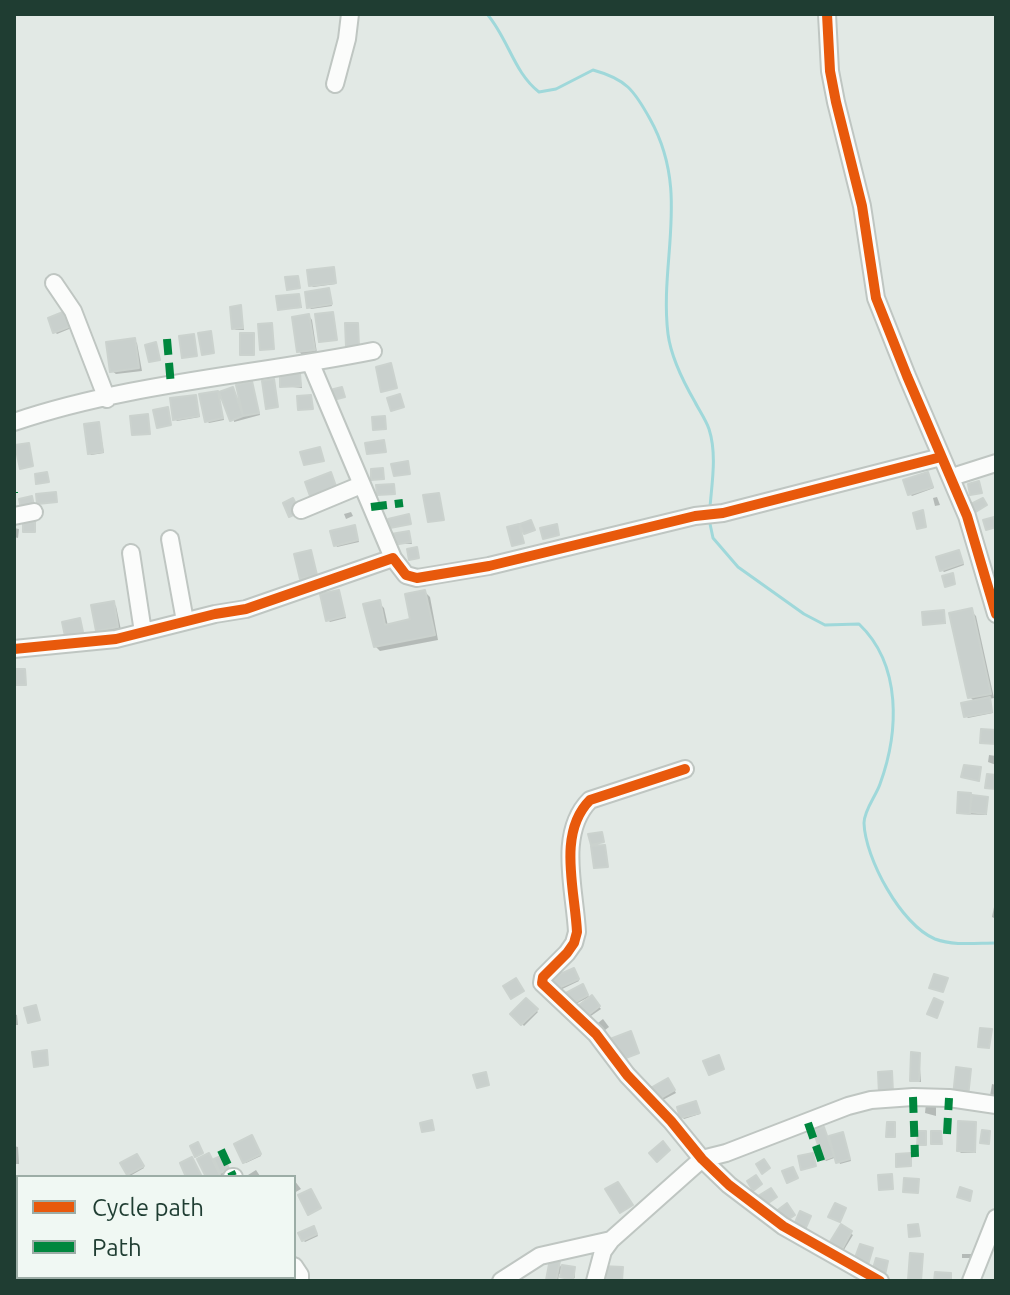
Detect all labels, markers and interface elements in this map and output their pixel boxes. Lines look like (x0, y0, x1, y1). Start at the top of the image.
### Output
legend (16, 1175, 296, 1279)
text: Cycle path (92, 1194, 204, 1221)
text: Path (92, 1234, 142, 1261)

